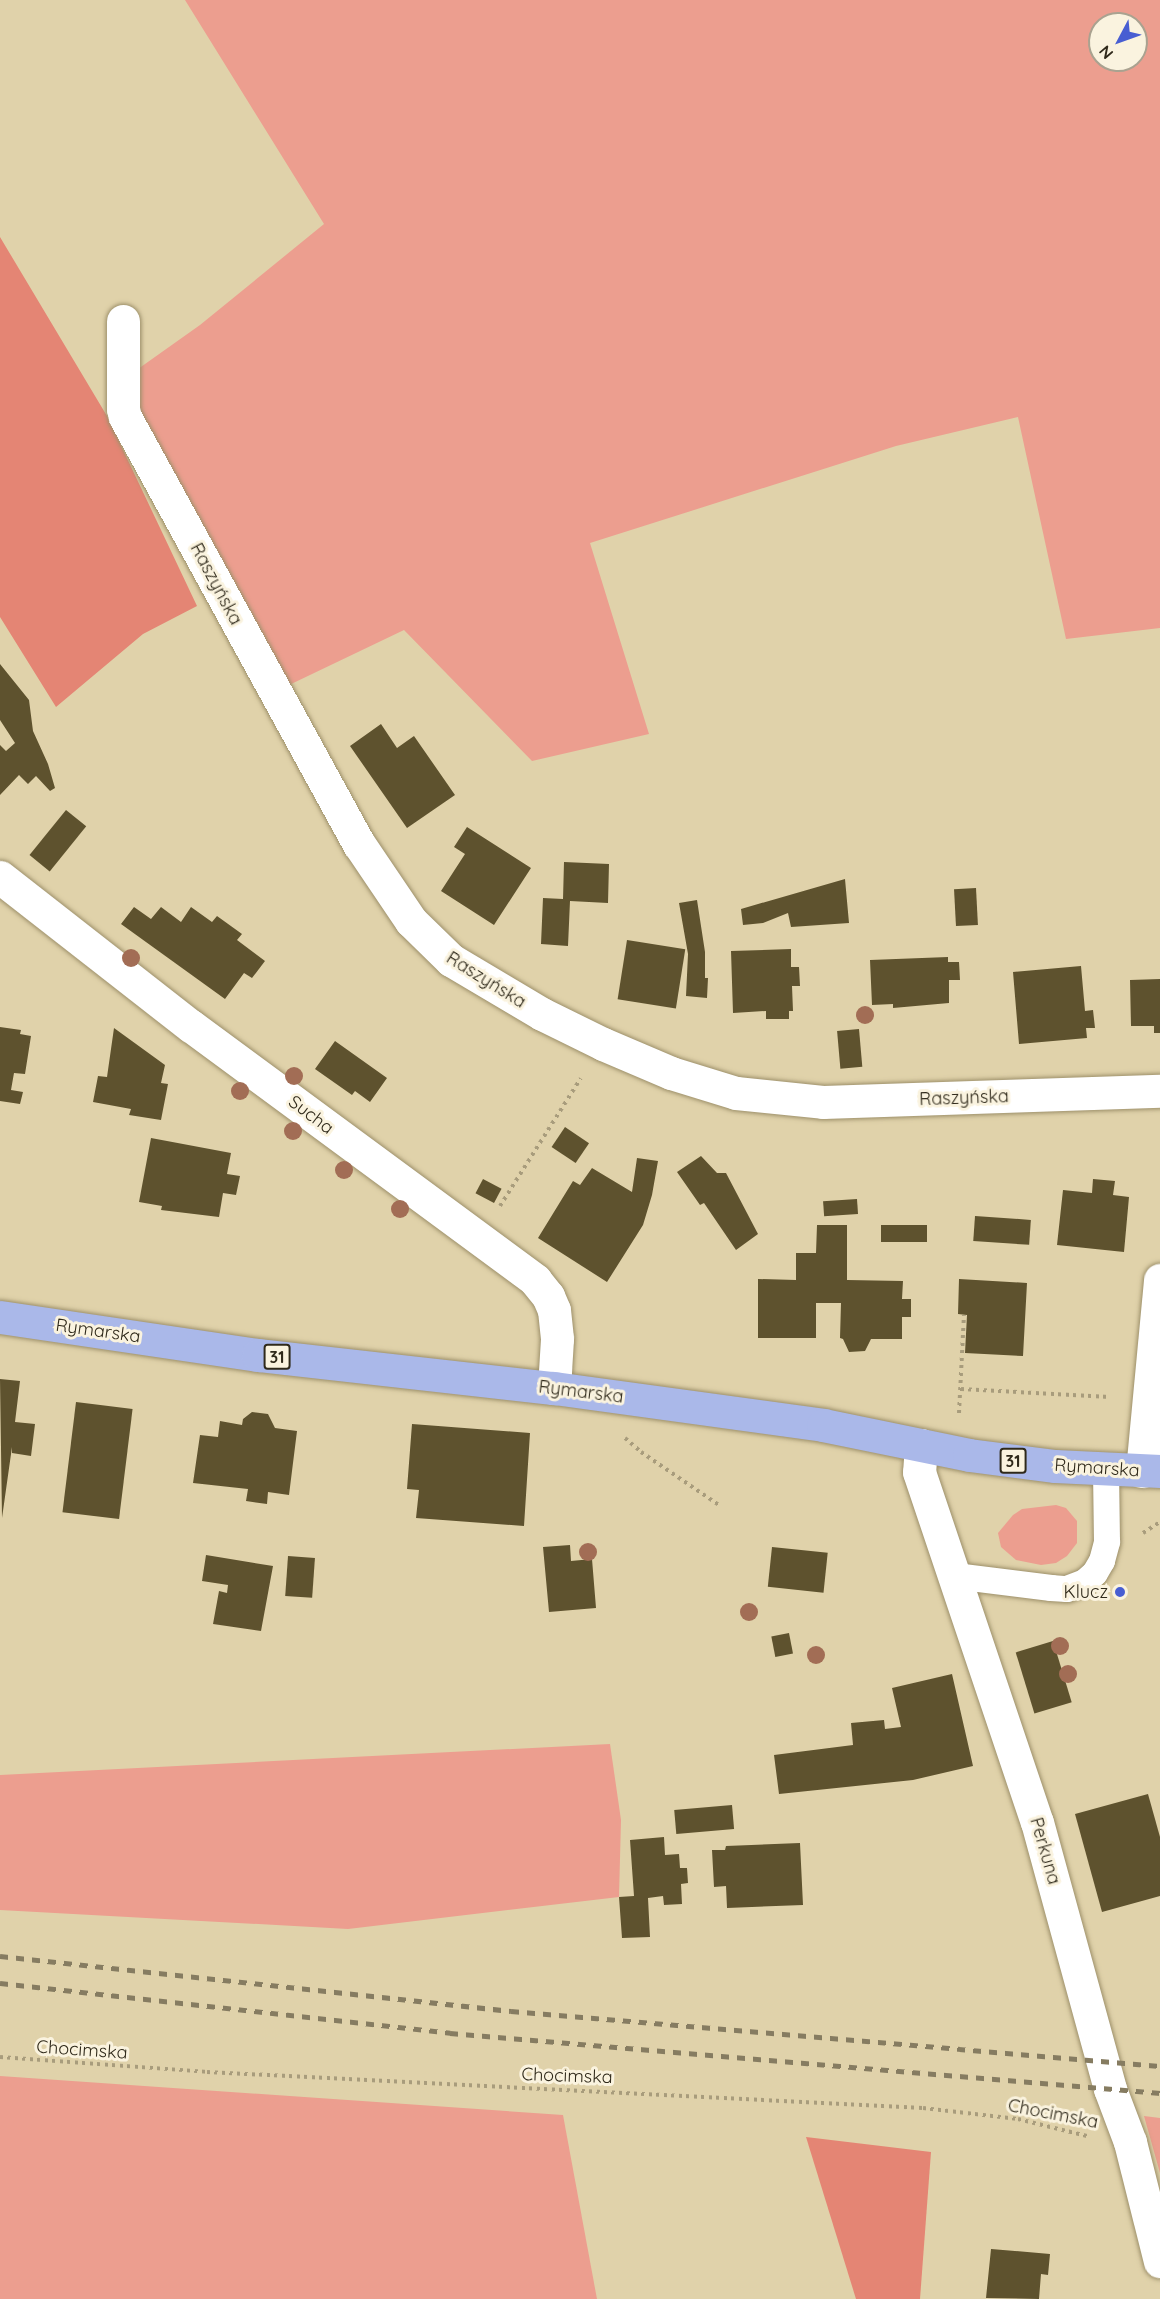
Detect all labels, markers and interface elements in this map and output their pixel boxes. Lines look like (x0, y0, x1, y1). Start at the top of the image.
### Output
north arrow (1088, 12, 1148, 72)
text: N (1095, 42, 1117, 64)
street label: Raszyńska (185, 539, 247, 629)
street label: Raszyńska (442, 947, 530, 1013)
street label: Raszyńska (919, 1086, 1009, 1110)
street label: Sucha (284, 1091, 338, 1139)
street label: Rymarska (54, 1314, 142, 1348)
road number: 31 (264, 1344, 290, 1370)
street label: Rymarska (537, 1376, 625, 1408)
road number: 31 (1000, 1448, 1026, 1474)
street label: Rymarska (1054, 1454, 1140, 1482)
place label: Klucz (1064, 1581, 1108, 1603)
marker: Klucz (1113, 1585, 1127, 1599)
street label: Perkuna (1025, 1815, 1065, 1887)
street label: Chocimska (36, 2036, 128, 2064)
street label: Chocimska (521, 2064, 613, 2088)
street label: Chocimska (1006, 2095, 1100, 2133)

